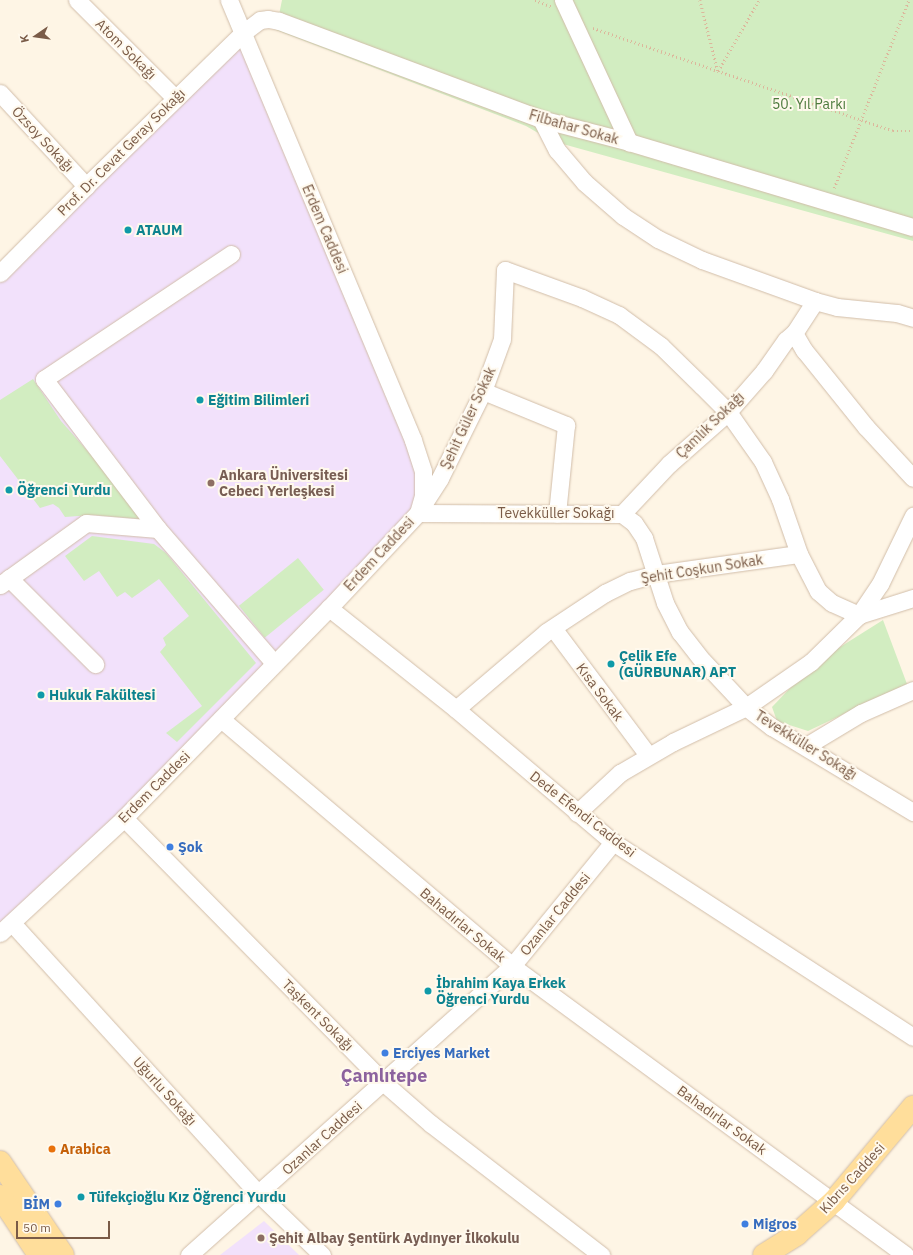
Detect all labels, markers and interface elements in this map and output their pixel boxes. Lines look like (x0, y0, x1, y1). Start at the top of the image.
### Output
street label: Atom Sokağı (92, 15, 160, 83)
north arrow (16, 16, 56, 56)
text: K (17, 33, 32, 44)
street label: Prof. Dr. Cevat Geray Sokağı (54, 85, 188, 219)
park label: 50. Yıl Parkı (772, 96, 846, 112)
street label: Özsoy Sokağı (9, 103, 77, 175)
street label: Filbahar Sokak (527, 106, 621, 148)
street label: Erdem Caddesi (299, 182, 351, 276)
place label: ATAUM (136, 222, 182, 238)
marker: ATAUM (123, 225, 133, 235)
street label: Şehit Güler Sokak (437, 364, 499, 472)
street label: Çamlık Sokağı (672, 388, 748, 462)
place label: Eğitim Bilimleri (208, 392, 309, 408)
marker: Eğitim Bilimleri (195, 395, 205, 405)
place label: Ankara Üniversitesi Cebeci Yerleşkesi (219, 467, 348, 500)
marker: Ankara Üniversitesi Cebeci Yerleşkesi (206, 478, 216, 488)
place label: Öğrenci Yurdu (17, 482, 111, 498)
marker: Öğrenci Yurdu (4, 485, 14, 495)
street label: Tevekküller Sokağı (497, 505, 615, 521)
street label: Erdem Caddesi (340, 514, 418, 594)
street label: Şehit Coşkun Sokak (640, 551, 764, 587)
place label: Çelik Efe (GÜRBUNAR) APT (619, 648, 736, 680)
marker: Çelik Efe (GÜRBUNAR) APT (606, 659, 616, 669)
street label: Kısa Sokak (573, 660, 627, 724)
place label: Hukuk Fakültesi (49, 687, 155, 703)
marker: Hukuk Fakültesi (36, 690, 46, 700)
street label: Tevekküller Sokağı (752, 707, 860, 783)
street label: Erdem Caddesi (114, 747, 194, 827)
street label: Dede Efendi Caddesi (527, 767, 639, 861)
place label: Şok (178, 839, 203, 855)
marker: Şok (165, 842, 175, 852)
street label: Ozanlar Caddesi (516, 869, 594, 959)
street label: Bahadırlar Sokak (417, 884, 509, 966)
place label: İbrahim Kaya Erkek Öğrenci Yurdu (436, 975, 566, 1008)
street label: Taşkent Sokağı (279, 976, 357, 1054)
marker: İbrahim Kaya Erkek Öğrenci Yurdu (423, 986, 433, 996)
place label: Erciyes Market (393, 1045, 490, 1061)
marker: Erciyes Market (380, 1048, 390, 1058)
street label: Uğurlu Sokağı (130, 1053, 200, 1129)
district label: Çamlıtepe (341, 1065, 427, 1087)
street label: Bahadırlar Sokak (674, 1082, 770, 1158)
street label: Ozanlar Caddesi (278, 1098, 366, 1178)
street label: Kıbrıs Caddesi (816, 1139, 888, 1217)
place label: Arabica (60, 1141, 111, 1157)
marker: Arabica (47, 1144, 57, 1154)
place label: Tüfekçioğlu Kız Öğrenci Yurdu (89, 1189, 286, 1205)
marker: Tüfekçioğlu Kız Öğrenci Yurdu (76, 1192, 86, 1202)
place label: BİM (23, 1196, 50, 1212)
marker: BİM (53, 1199, 63, 1209)
scale bar (18, 1213, 112, 1239)
place label: Migros (753, 1216, 797, 1232)
marker: Migros (740, 1219, 750, 1229)
text: 50 m (23, 1220, 51, 1235)
place label: Şehit Albay Şentürk Aydınyer İlkokulu (269, 1230, 520, 1246)
marker: Şehit Albay Şentürk Aydınyer İlkokulu (256, 1233, 266, 1243)

